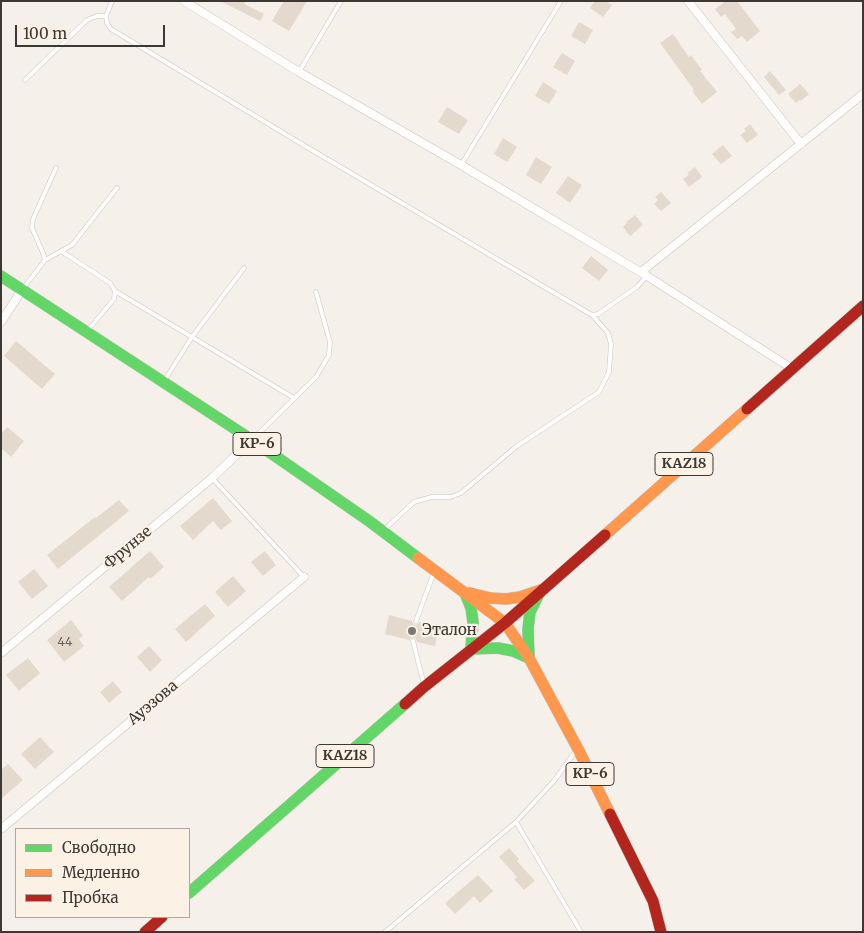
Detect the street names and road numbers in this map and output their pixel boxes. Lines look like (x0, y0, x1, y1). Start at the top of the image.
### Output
road number: KP-6 (233, 432, 281, 456)
road number: KAZ18 (655, 452, 713, 476)
street label: Фрунзе (100, 523, 156, 573)
street label: Ауэзова (124, 677, 182, 729)
road number: KAZ18 (316, 744, 374, 768)
road number: KP-6 (566, 762, 614, 786)

